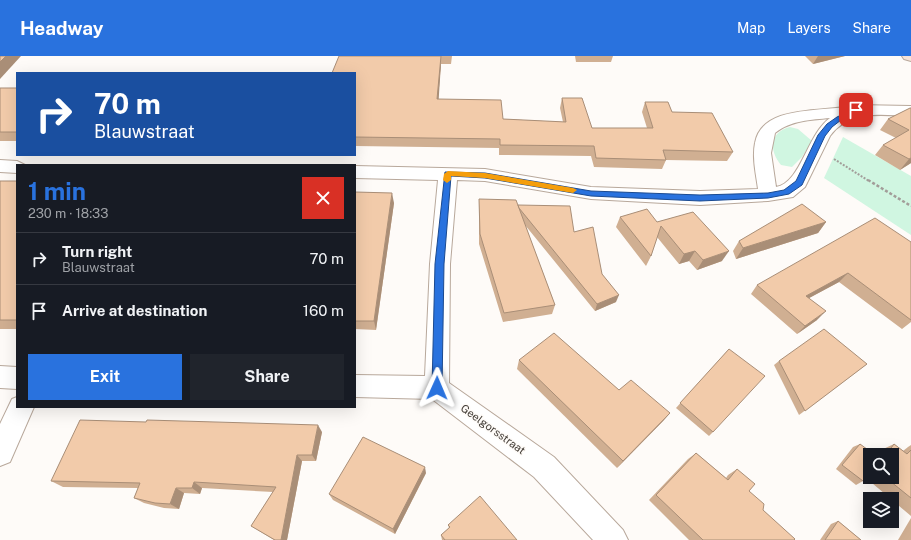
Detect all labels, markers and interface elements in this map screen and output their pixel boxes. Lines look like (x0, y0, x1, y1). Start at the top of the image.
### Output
text: Headway (20, 17, 103, 39)
text: Map (737, 20, 765, 36)
text: Layers (787, 20, 831, 36)
text: Share (853, 20, 891, 36)
text: 70 m (94, 87, 161, 120)
icon: right (28, 88, 80, 140)
pin (839, 93, 873, 127)
icon: arrive (845, 99, 867, 121)
text: Blauwstraat (94, 121, 195, 142)
text: 1 min (28, 177, 86, 205)
button: close (302, 177, 344, 219)
text: 230 m · 18:33 (28, 206, 108, 221)
text: Turn right (62, 243, 132, 260)
icon: right (28, 248, 50, 270)
text: 70 m (309, 250, 344, 267)
text: Blauwstraat (62, 260, 135, 275)
icon: arrive (28, 300, 50, 322)
text: Arrive at destination (62, 302, 207, 319)
text: 160 m (303, 302, 344, 319)
button: Exit (28, 354, 182, 400)
button: Share (190, 354, 344, 400)
position arrow (416, 367, 458, 409)
street label: Geelgorsstraat (458, 402, 528, 456)
map controls (863, 448, 899, 528)
button: search (863, 448, 899, 484)
button: layers (863, 492, 899, 528)

